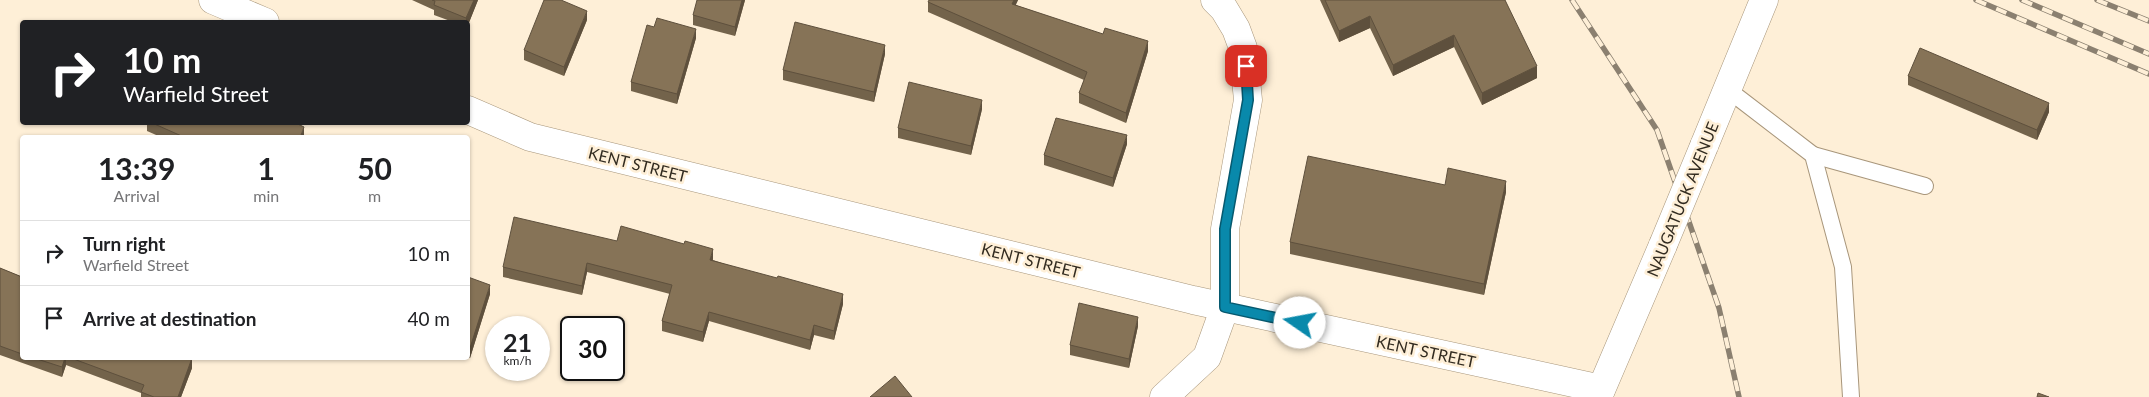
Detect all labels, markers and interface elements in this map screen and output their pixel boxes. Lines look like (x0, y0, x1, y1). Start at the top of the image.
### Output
text: 10 m (123, 38, 201, 80)
icon: right (40, 40, 105, 105)
pin (1225, 45, 1267, 87)
icon: arrive (1232, 52, 1260, 80)
text: Warfield Street (123, 80, 269, 107)
street label: NAUGATUCK AVENUE (1642, 119, 1722, 279)
street label: KENT STREET (587, 143, 690, 186)
text: 13:39 (98, 150, 175, 186)
text: 1 (258, 150, 275, 186)
text: 50 (357, 150, 392, 186)
text: Arrival (114, 186, 160, 205)
text: min (253, 186, 279, 205)
text: m (368, 186, 381, 205)
text: Turn right (83, 232, 165, 255)
icon: right (40, 239, 68, 267)
street label: KENT STREET (980, 239, 1083, 282)
text: 10 m (407, 242, 450, 265)
text: Warfield Street (83, 255, 189, 274)
position arrow (1273, 296, 1325, 348)
icon: arrive (40, 304, 68, 332)
text: Arrive at destination (83, 307, 256, 330)
text: 40 m (407, 307, 450, 330)
speed limit sign: 30 (560, 316, 625, 381)
text: 21 (503, 327, 532, 357)
street label: KENT STREET (1375, 331, 1478, 371)
text: km/h (503, 353, 532, 368)

